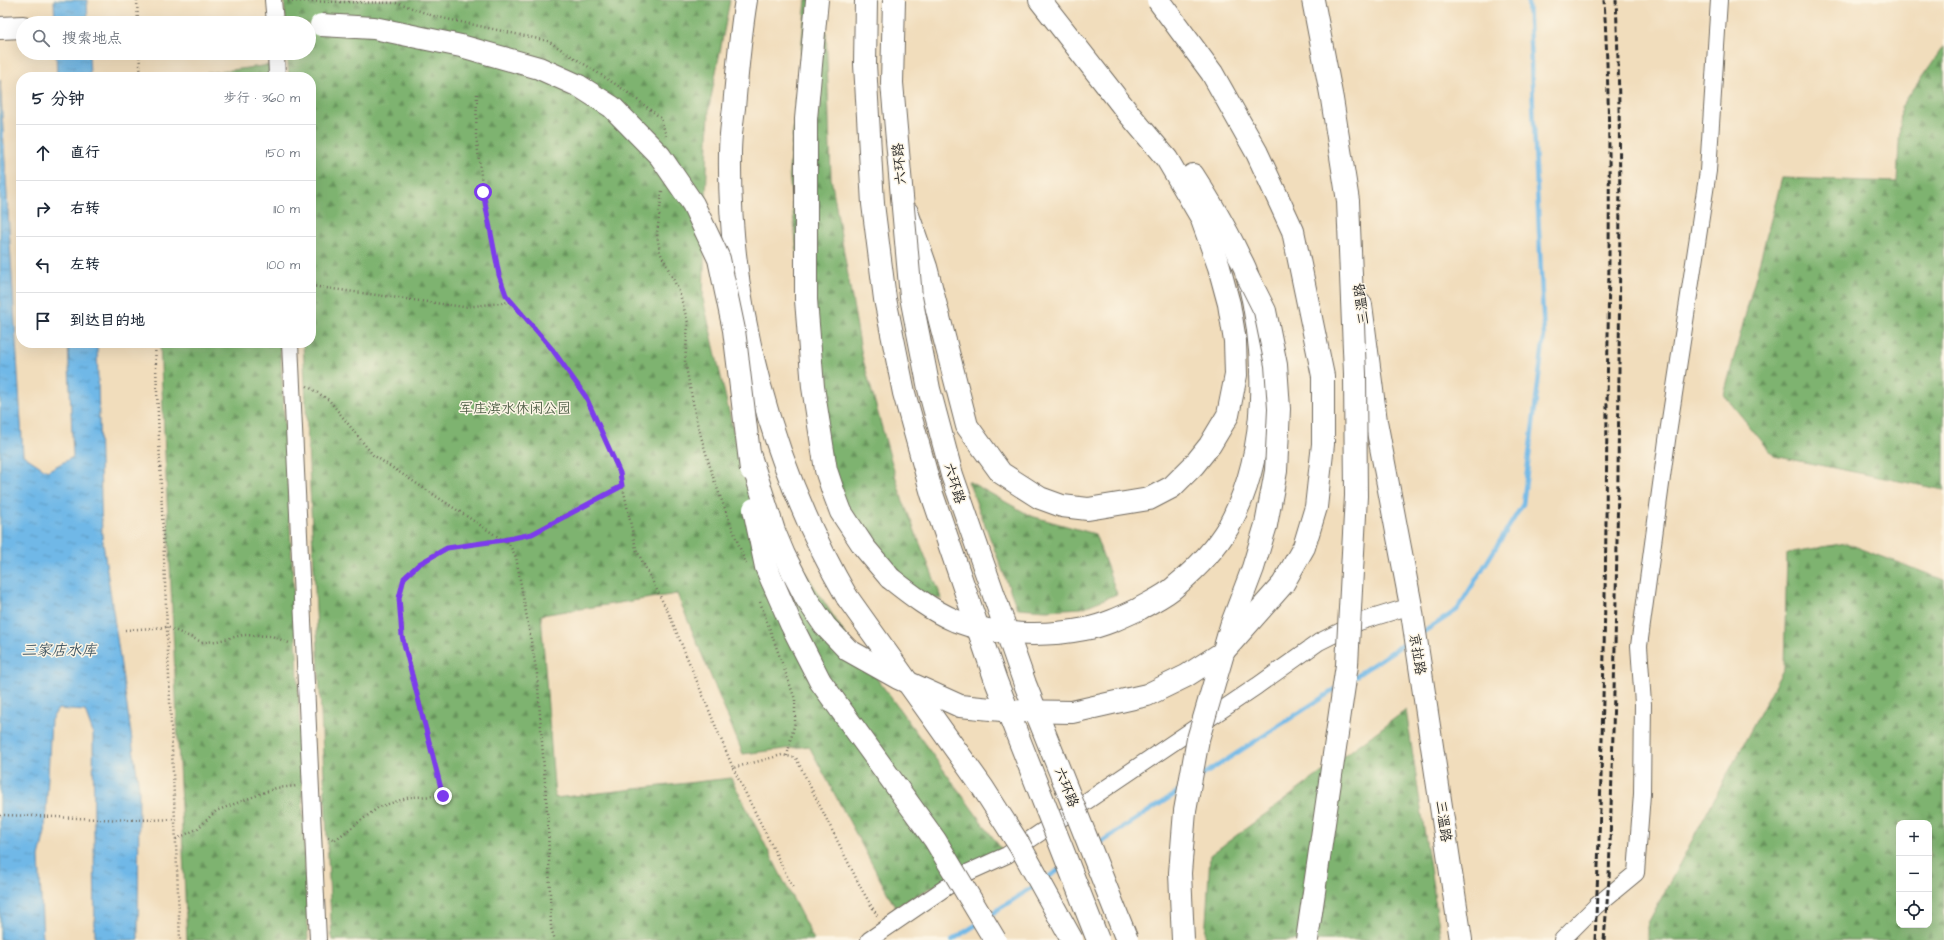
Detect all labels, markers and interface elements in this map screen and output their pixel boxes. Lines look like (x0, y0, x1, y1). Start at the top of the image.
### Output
search box (16, 16, 316, 60)
icon: search (30, 27, 52, 49)
text: 搜索地点 (62, 28, 122, 49)
text: 5 分钟 (32, 87, 85, 111)
text: 步行 · 360 m (223, 89, 300, 107)
icon: ahead (32, 142, 54, 164)
text: 直行 (70, 142, 100, 163)
street label: 六环路 (888, 142, 912, 186)
text: 150 m (266, 144, 300, 162)
route start (474, 183, 492, 201)
icon: right (32, 198, 54, 220)
text: 右转 (70, 198, 100, 219)
text: 110 m (273, 200, 300, 218)
icon: left (32, 254, 54, 276)
text: 左转 (70, 254, 100, 275)
text: 100 m (267, 256, 300, 274)
street label: 三温路 (1350, 282, 1374, 326)
icon: arrive (32, 310, 54, 332)
text: 到达目的地 (70, 310, 145, 331)
park label: 军庄滨水休闲公园 (459, 399, 571, 419)
street label: 六环路 (938, 460, 970, 506)
street label: 京拉路 (1404, 632, 1430, 676)
water label: 三家店水库 (21, 640, 97, 661)
street label: 六环路 (1049, 764, 1083, 811)
route end (434, 787, 452, 805)
street label: 三温路 (1430, 799, 1456, 843)
map controls (1896, 820, 1932, 928)
button: + (1896, 820, 1932, 856)
button: − (1896, 856, 1932, 892)
button: locate (1896, 892, 1932, 928)

